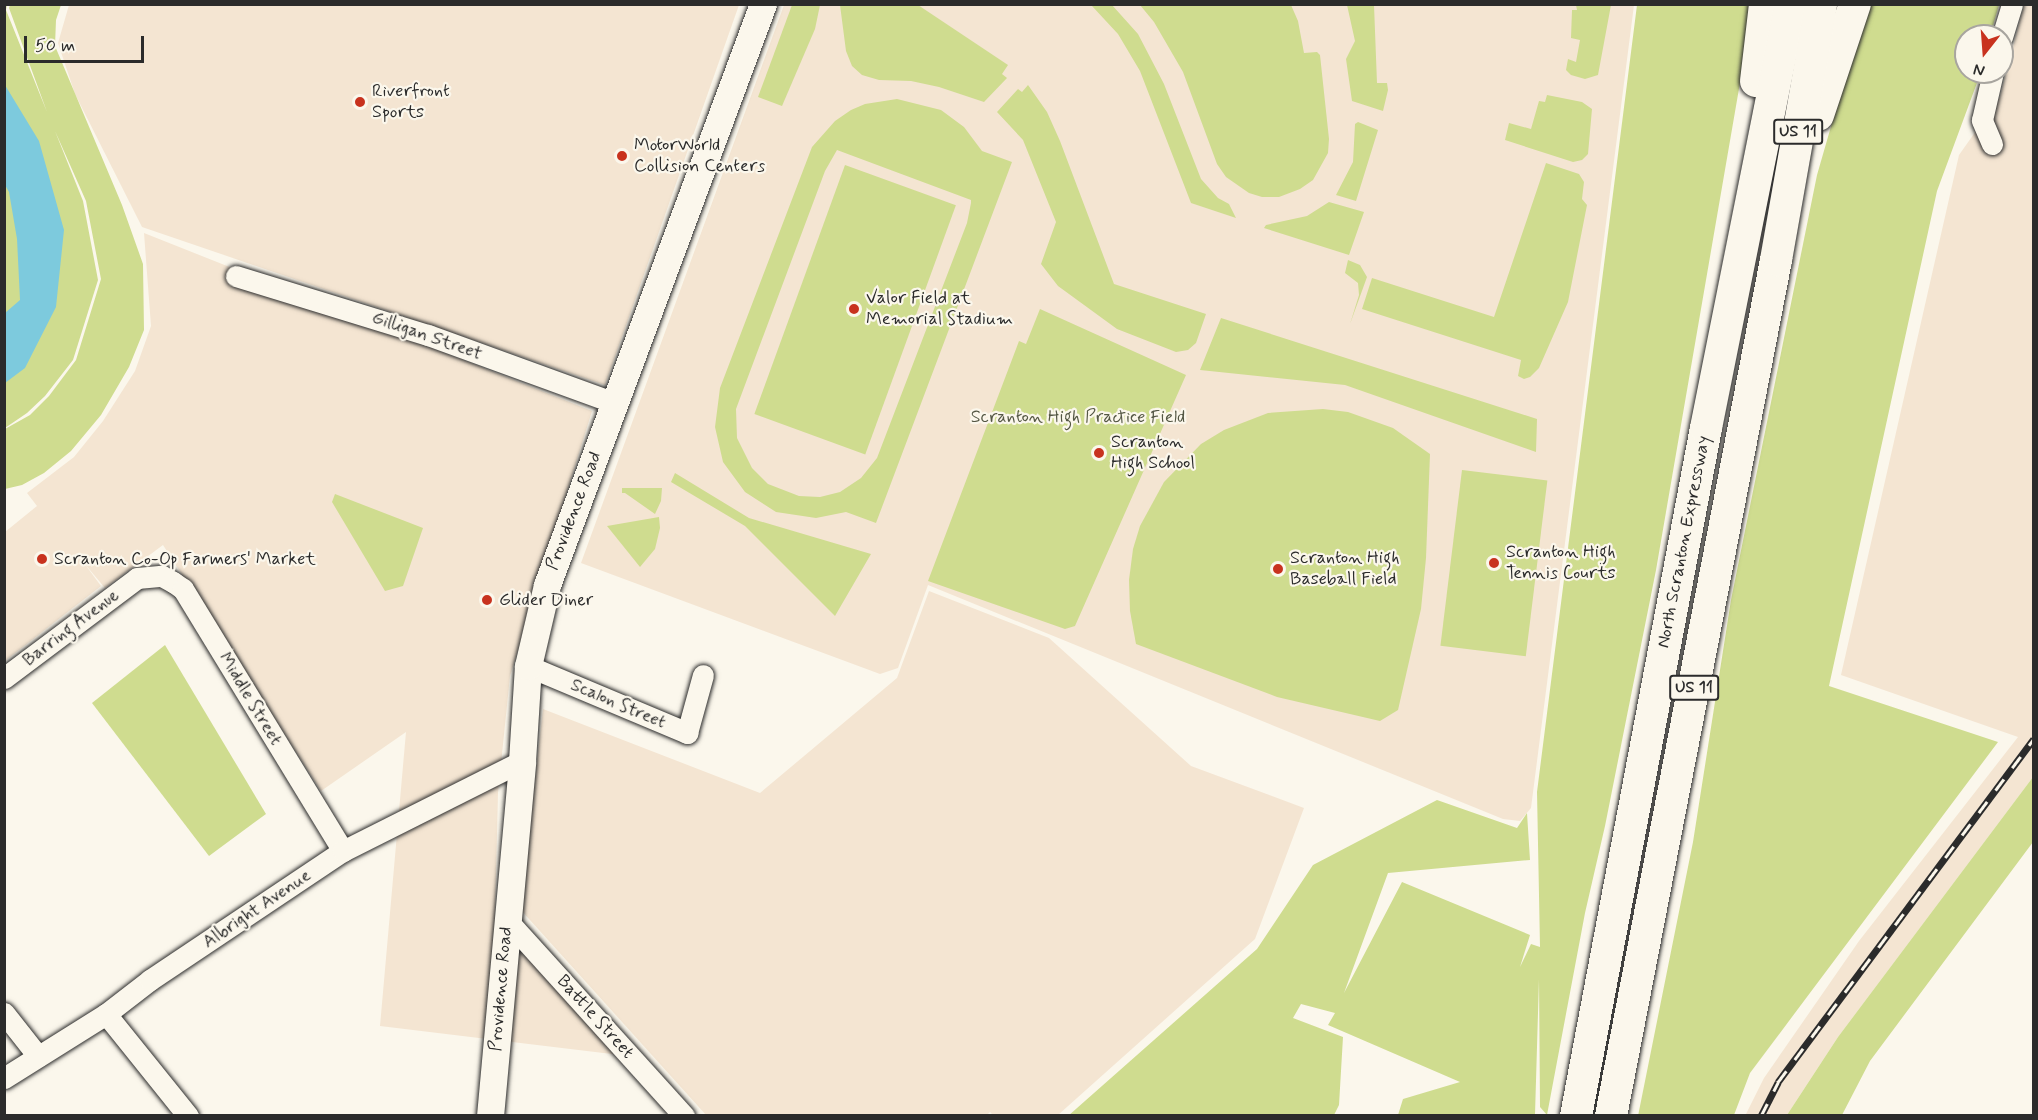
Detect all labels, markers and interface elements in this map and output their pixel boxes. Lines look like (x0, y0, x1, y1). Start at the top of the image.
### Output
scale bar (27, 24, 147, 62)
north arrow (1954, 24, 2014, 84)
text: 50 m (35, 34, 75, 58)
text: N (1971, 58, 1987, 81)
place label: Riverfront Sports (372, 81, 450, 124)
marker: Riverfront Sports (353, 95, 367, 109)
road number: US 11 (1772, 119, 1824, 145)
place label: MotorWorld Collision Centers (634, 135, 768, 178)
marker: MotorWorld Collision Centers (615, 149, 629, 163)
place label: Valor Field at Memorial Stadium (866, 288, 1010, 330)
marker: Valor Field at Memorial Stadium (847, 302, 861, 316)
street label: Gilligan Street (369, 307, 485, 365)
park label: Scranton High Practice Field (971, 406, 1185, 428)
place label: Scranton High School (1111, 432, 1195, 474)
street label: North Scranton Expressway (1653, 433, 1715, 651)
marker: Scranton High School (1092, 446, 1106, 460)
street label: Providence Road (542, 449, 606, 573)
place label: Scranton High Tennis Courts (1506, 542, 1615, 584)
place label: Scranton Co-Op Farmers' Market (54, 548, 321, 570)
place label: Scranton High Baseball Field (1290, 548, 1399, 590)
marker: Scranton Co-Op Farmers' Market (35, 552, 49, 566)
marker: Scranton High Tennis Courts (1487, 556, 1501, 570)
marker: Scranton High Baseball Field (1271, 562, 1285, 576)
street label: Barring Avenue (17, 583, 125, 673)
place label: Glider Diner (499, 589, 594, 611)
marker: Glider Diner (480, 593, 494, 607)
street label: Middle Street (213, 647, 287, 751)
street label: Scalon Street (566, 674, 670, 734)
road number: US 11 (1668, 675, 1720, 701)
street label: Albright Avenue (199, 865, 315, 953)
street label: Providence Road (485, 926, 517, 1052)
street label: Battle Street (551, 970, 639, 1064)

